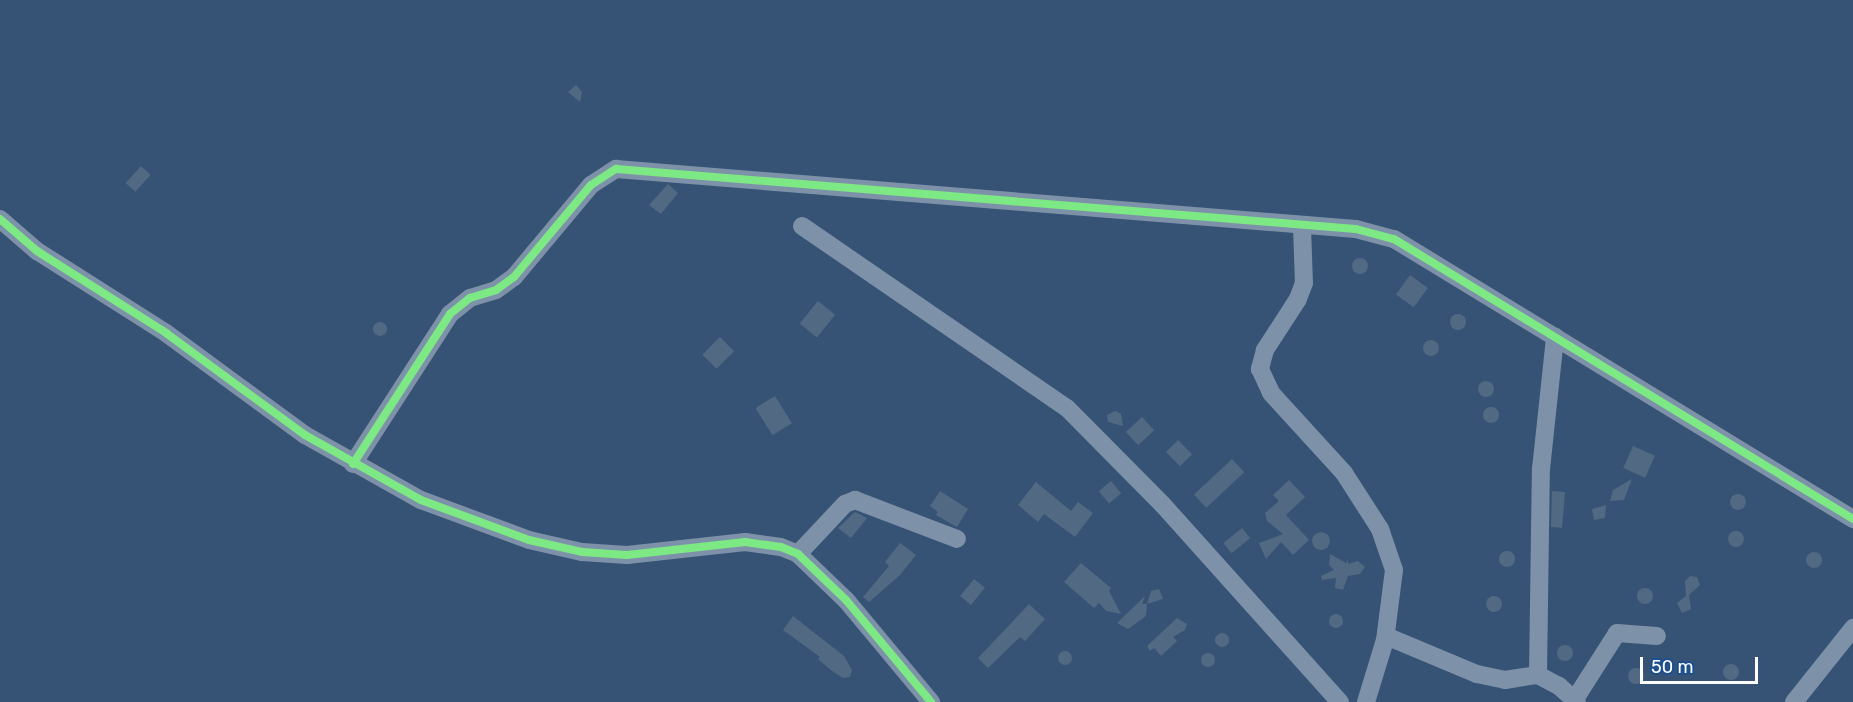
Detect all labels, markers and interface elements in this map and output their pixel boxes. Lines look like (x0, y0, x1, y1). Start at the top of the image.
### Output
scale bar (1643, 645, 1762, 683)
text: 50 m (1651, 656, 1694, 678)

